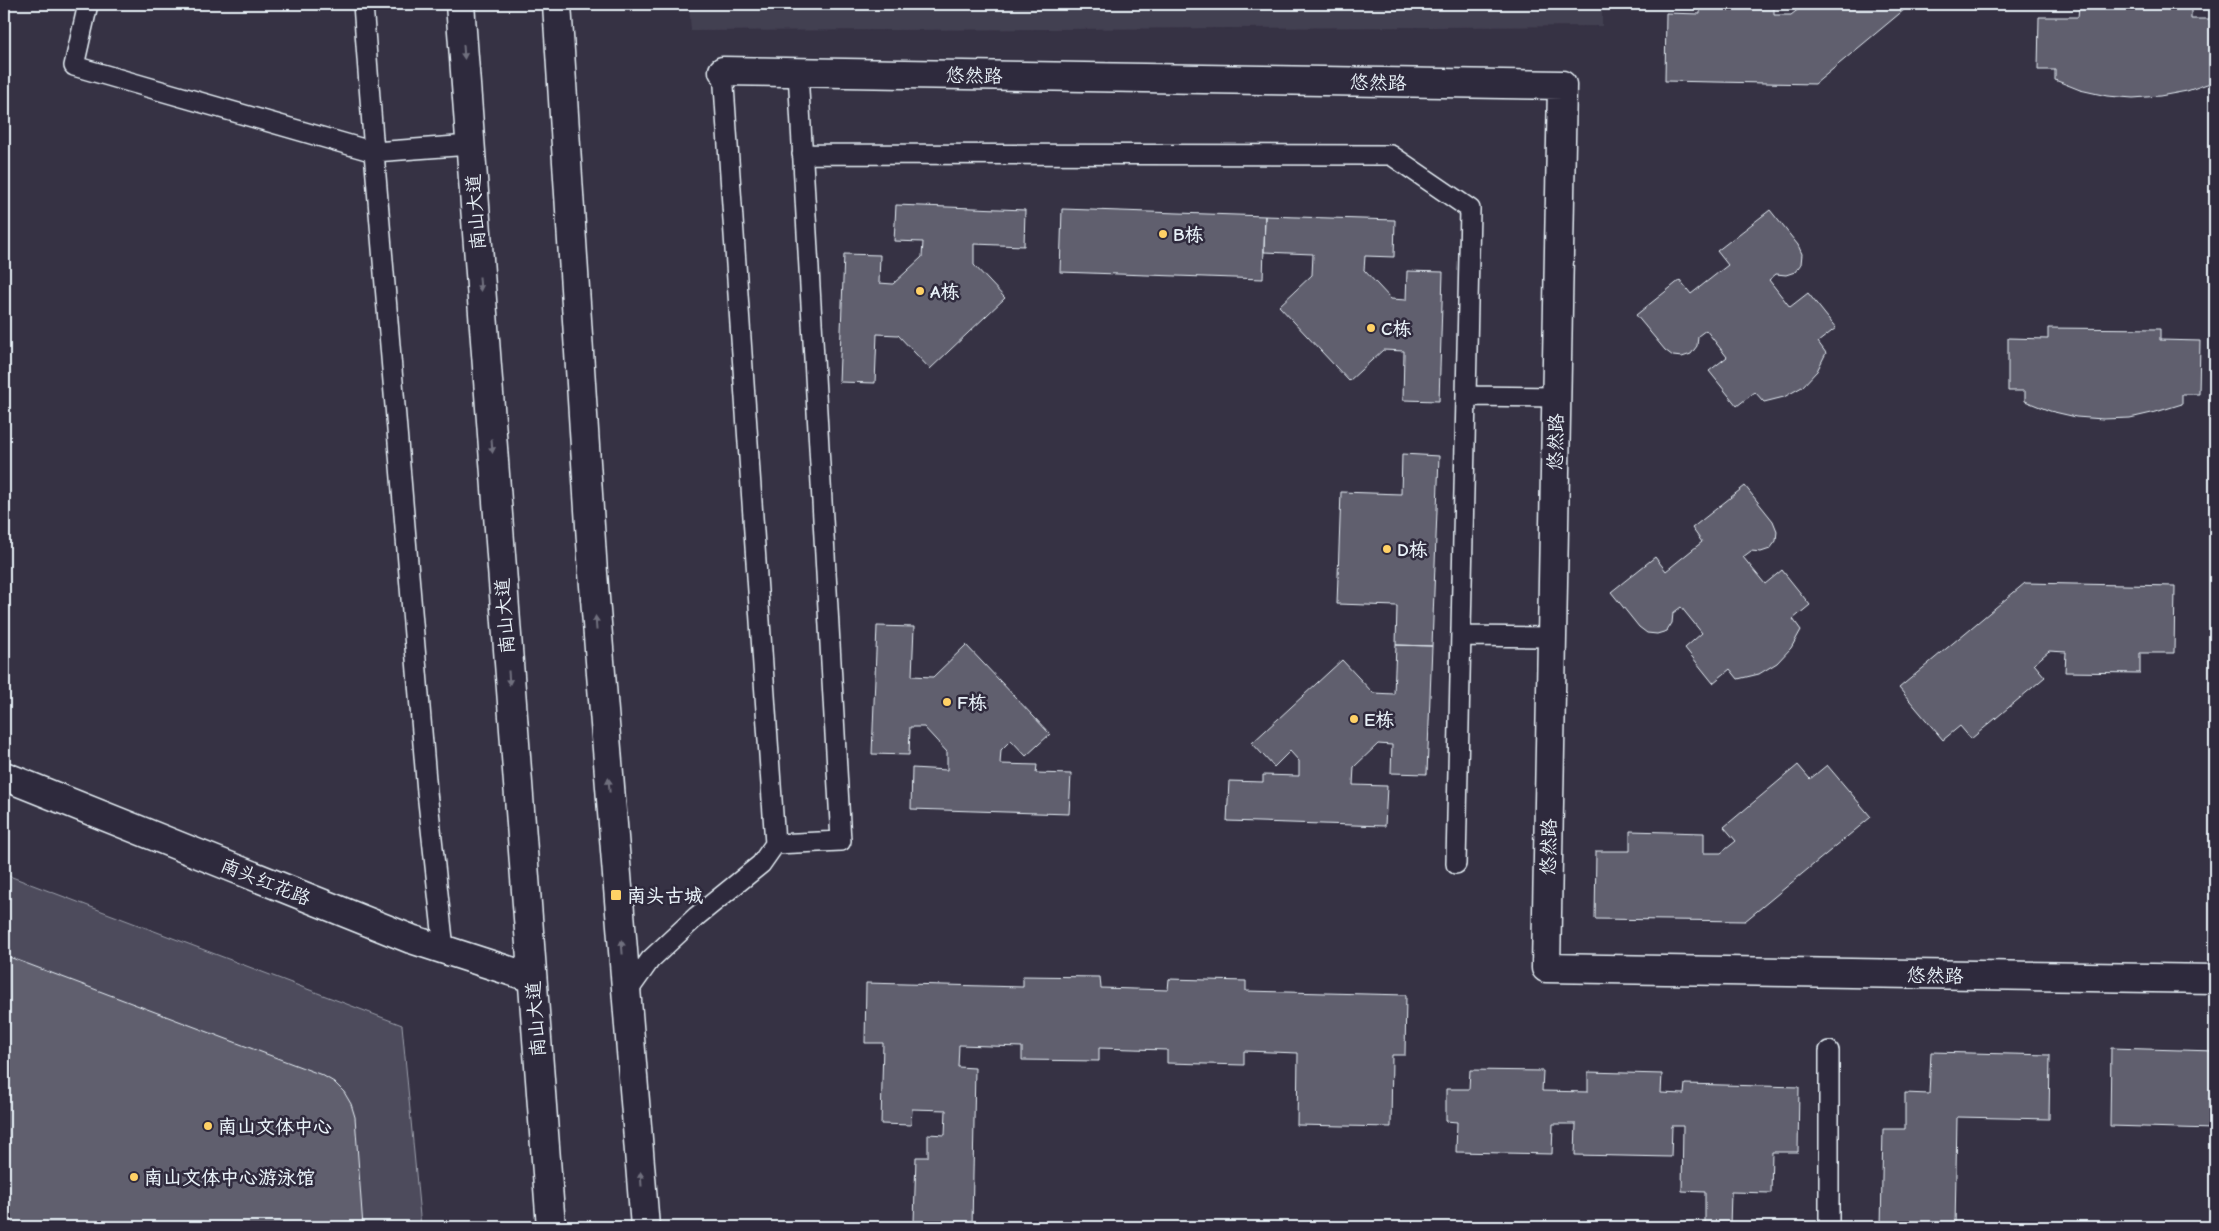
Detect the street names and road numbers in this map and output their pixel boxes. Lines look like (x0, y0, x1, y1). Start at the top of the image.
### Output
street label: 悠然路 (945, 65, 1003, 87)
street label: 悠然路 (1349, 72, 1407, 94)
street label: 南山大道 (462, 173, 490, 251)
street label: 悠然路 (1545, 413, 1567, 471)
street label: 南山大道 (491, 577, 519, 655)
street label: 悠然路 (1538, 818, 1560, 876)
street label: 南头红花路 (217, 854, 314, 910)
street label: 悠然路 (1906, 965, 1964, 987)
street label: 南山大道 (522, 980, 550, 1058)

